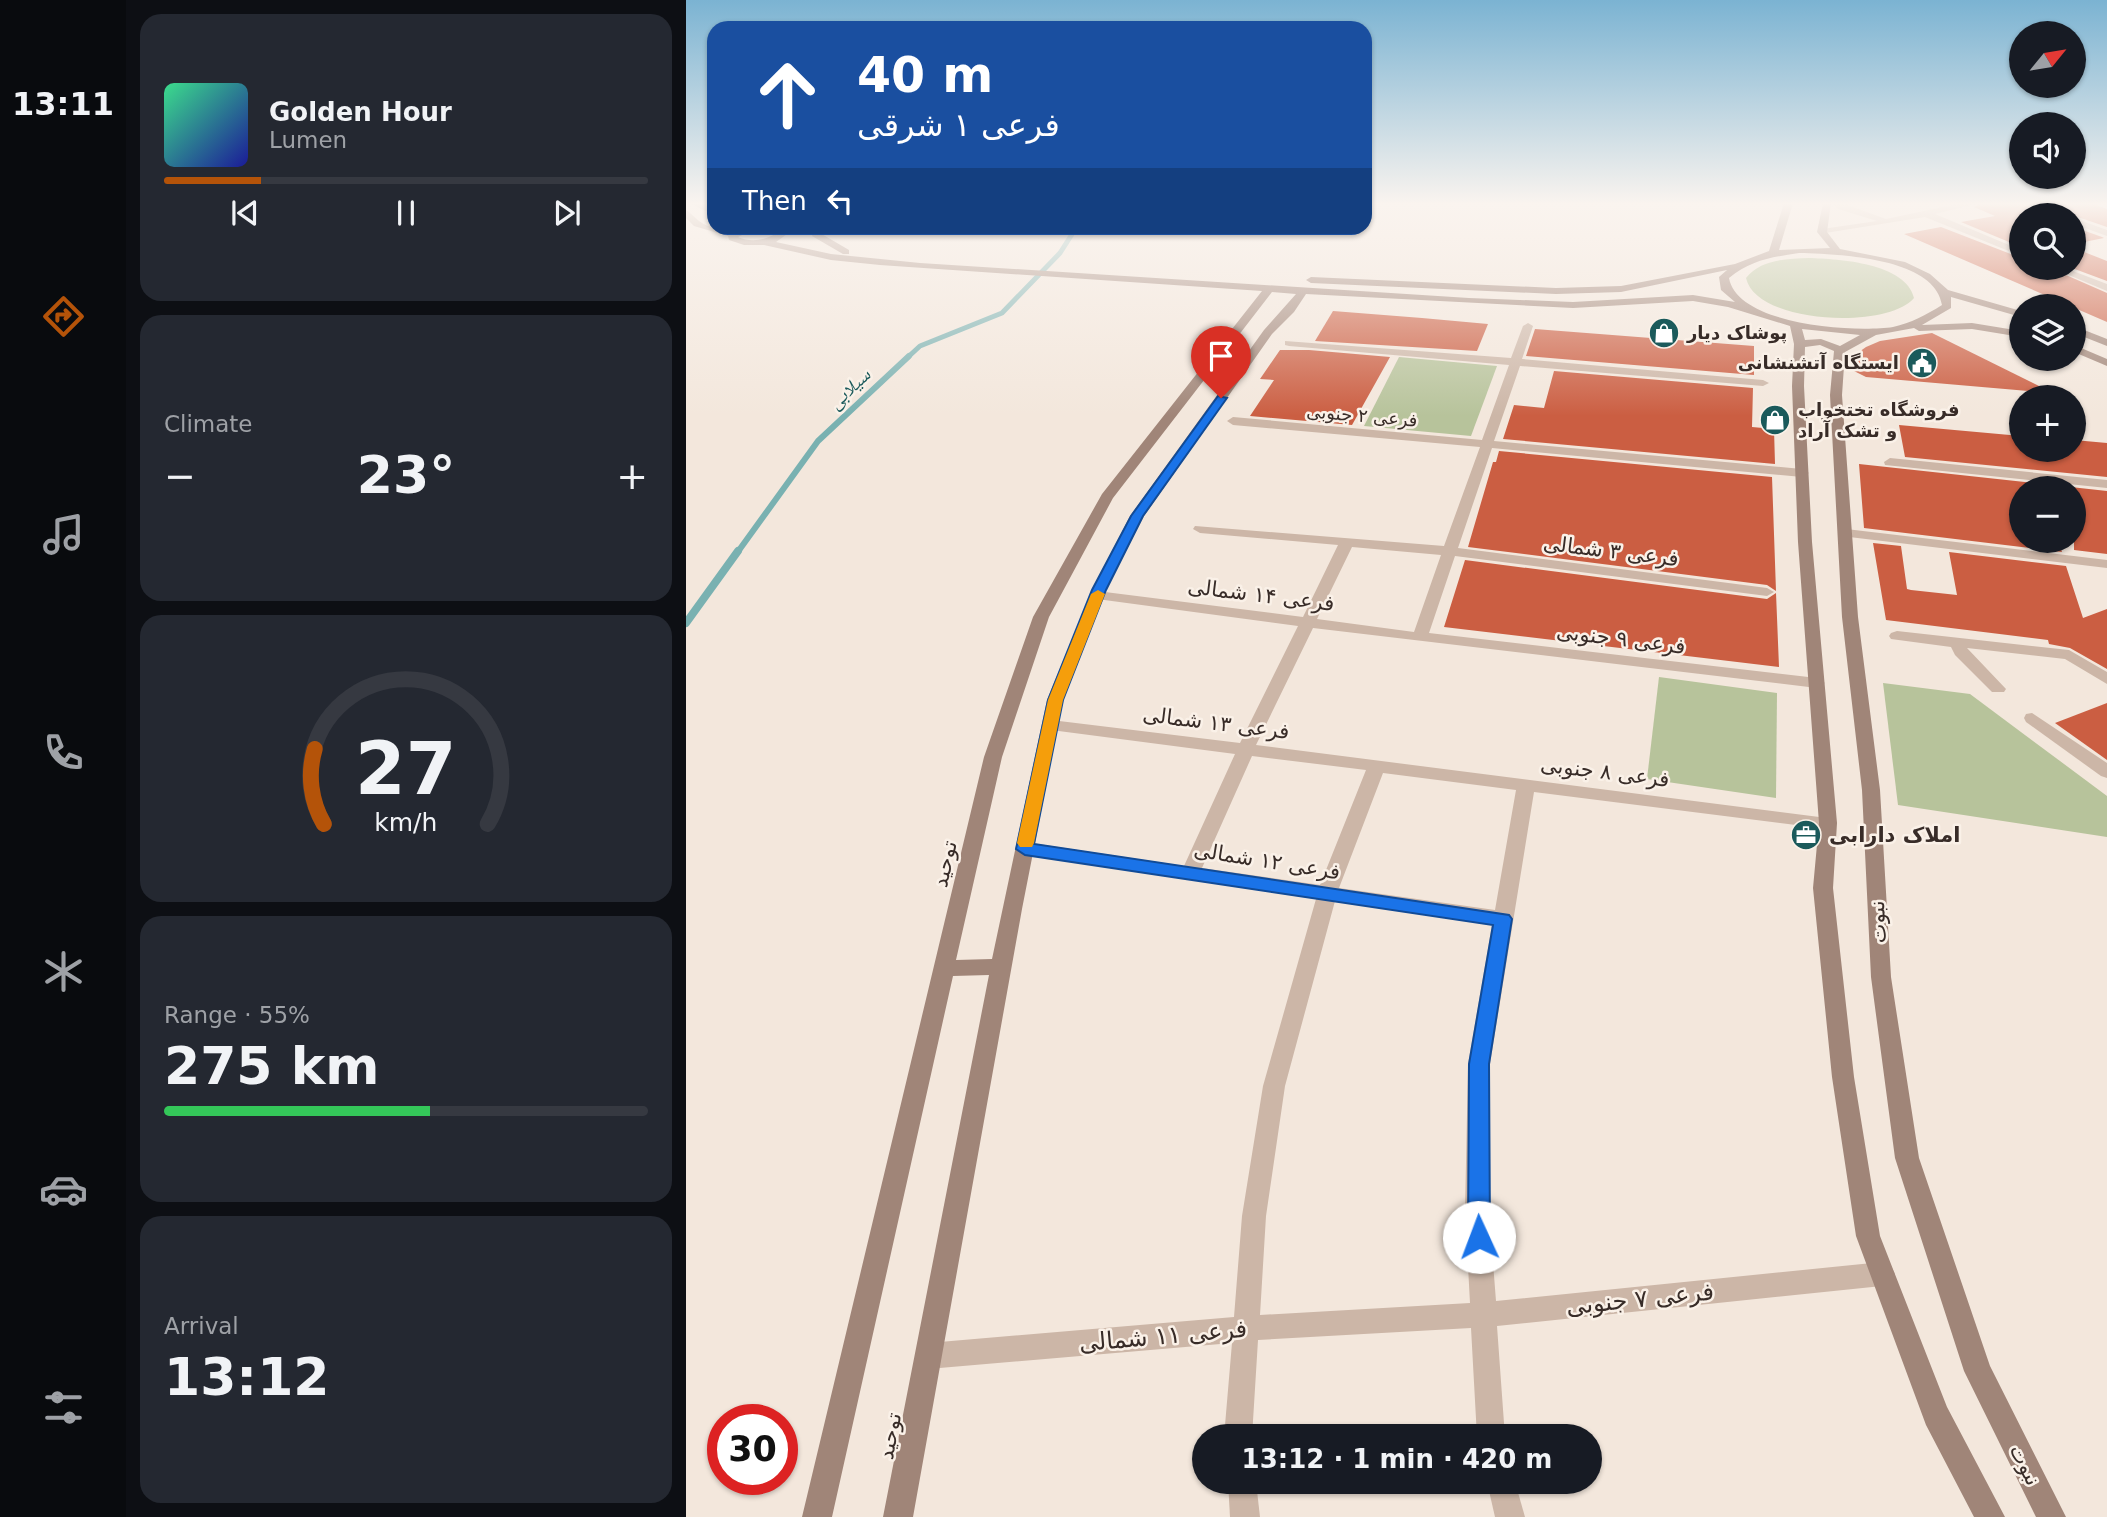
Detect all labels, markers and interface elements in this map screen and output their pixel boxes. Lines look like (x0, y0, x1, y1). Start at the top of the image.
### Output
north arrow (2009, 21, 2086, 98)
map controls (2009, 21, 2086, 553)
text: 40 m (857, 47, 993, 104)
icon: ahead (742, 49, 833, 140)
text: 13:11 (12, 85, 114, 123)
text: Golden Hour (269, 97, 452, 127)
text: فرعی ۱ شرقی (857, 106, 1060, 144)
button: sound (2009, 112, 2086, 189)
text: Lumen (269, 127, 347, 153)
icon: left (821, 182, 859, 220)
text: Then (742, 186, 807, 216)
icon: previous (226, 194, 264, 232)
icon: pause (387, 194, 425, 232)
icon: next (548, 194, 586, 232)
button: search (2009, 203, 2086, 280)
icon: directions (39, 292, 88, 341)
button: layers (2009, 294, 2086, 371)
shop icon: پوشاک دیار (1647, 316, 1681, 350)
place label: پوشاک دیار (1686, 322, 1787, 344)
pin (1191, 326, 1251, 398)
icon: arrive (1202, 337, 1240, 375)
public building icon: ایستگاه آتشنشانی (1905, 346, 1939, 380)
place label: ایستگاه آتشنشانی (1738, 351, 1899, 373)
water label: سیلابی (823, 363, 876, 414)
button: + (2009, 385, 2086, 462)
place label: فروشگاه تختخواب و تشک آراد (1798, 399, 1960, 442)
street label: فرعی ۲ جنوبی (1306, 400, 1418, 432)
shop icon: فروشگاه تختخواب و تشک آراد (1758, 403, 1792, 437)
text: Climate (164, 411, 253, 437)
text: 23° (357, 445, 455, 505)
text: − (164, 454, 196, 498)
text: + (616, 454, 648, 498)
button: − (2009, 476, 2086, 553)
icon: music (39, 510, 88, 559)
street label: فرعی ۳ شمالی (1542, 531, 1680, 571)
street label: فرعی ۱۴ شمالی (1186, 574, 1336, 616)
street label: فرعی ۹ جنوبی (1555, 619, 1687, 659)
street label: فرعی ۱۳ شمالی (1141, 702, 1291, 744)
text: 27 (355, 727, 457, 812)
icon: phone (39, 728, 88, 777)
street label: فرعی ۸ جنوبی (1539, 752, 1671, 792)
text: km/h (374, 808, 438, 837)
office icon: املاک دارابی (1789, 818, 1823, 852)
place label: املاک دارابی (1829, 823, 1960, 847)
street label: توحید (928, 838, 962, 890)
street label: فرعی ۱۲ شمالی (1192, 838, 1342, 884)
street label: نبوت (1865, 900, 1891, 944)
icon: climate (39, 947, 88, 996)
text: Range · 55% (164, 1002, 310, 1028)
text: 275 km (164, 1036, 379, 1096)
icon: car (39, 1165, 88, 1214)
position arrow (1442, 1200, 1516, 1274)
street label: فرعی ۷ جنوبی (1565, 1277, 1715, 1321)
text: Arrival (164, 1313, 239, 1339)
street label: فرعی ۱۱ شمالی (1078, 1315, 1248, 1357)
text: 13:12 (164, 1347, 330, 1407)
icon: filters (39, 1383, 88, 1432)
speed limit sign: 30 (707, 1404, 798, 1495)
street label: توحید (874, 1410, 906, 1461)
street label: نبوت (2005, 1440, 2045, 1490)
text: 13:12 · 1 min · 420 m (1242, 1444, 1552, 1474)

